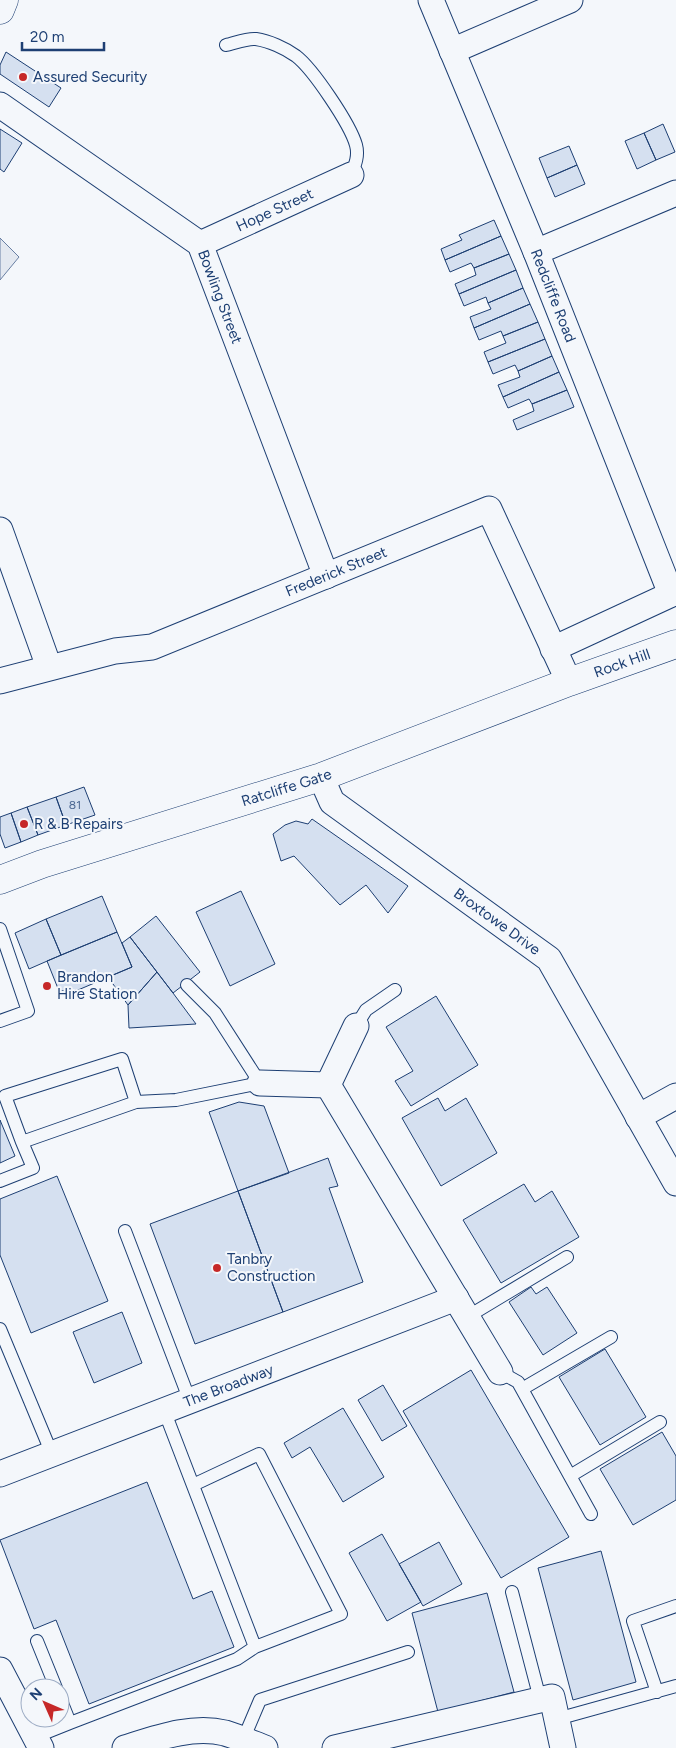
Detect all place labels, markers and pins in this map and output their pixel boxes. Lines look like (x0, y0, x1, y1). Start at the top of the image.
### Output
place label: Assured Security (33, 68, 147, 86)
marker: Assured Security (17, 71, 29, 83)
place label: R & B Repairs (34, 815, 123, 833)
marker: R & B Repairs (18, 818, 30, 830)
place label: Brandon Hire Station (57, 968, 137, 1003)
marker: Brandon Hire Station (41, 980, 53, 992)
place label: Tanbry Construction (227, 1250, 315, 1285)
marker: Tanbry Construction (211, 1262, 223, 1274)

